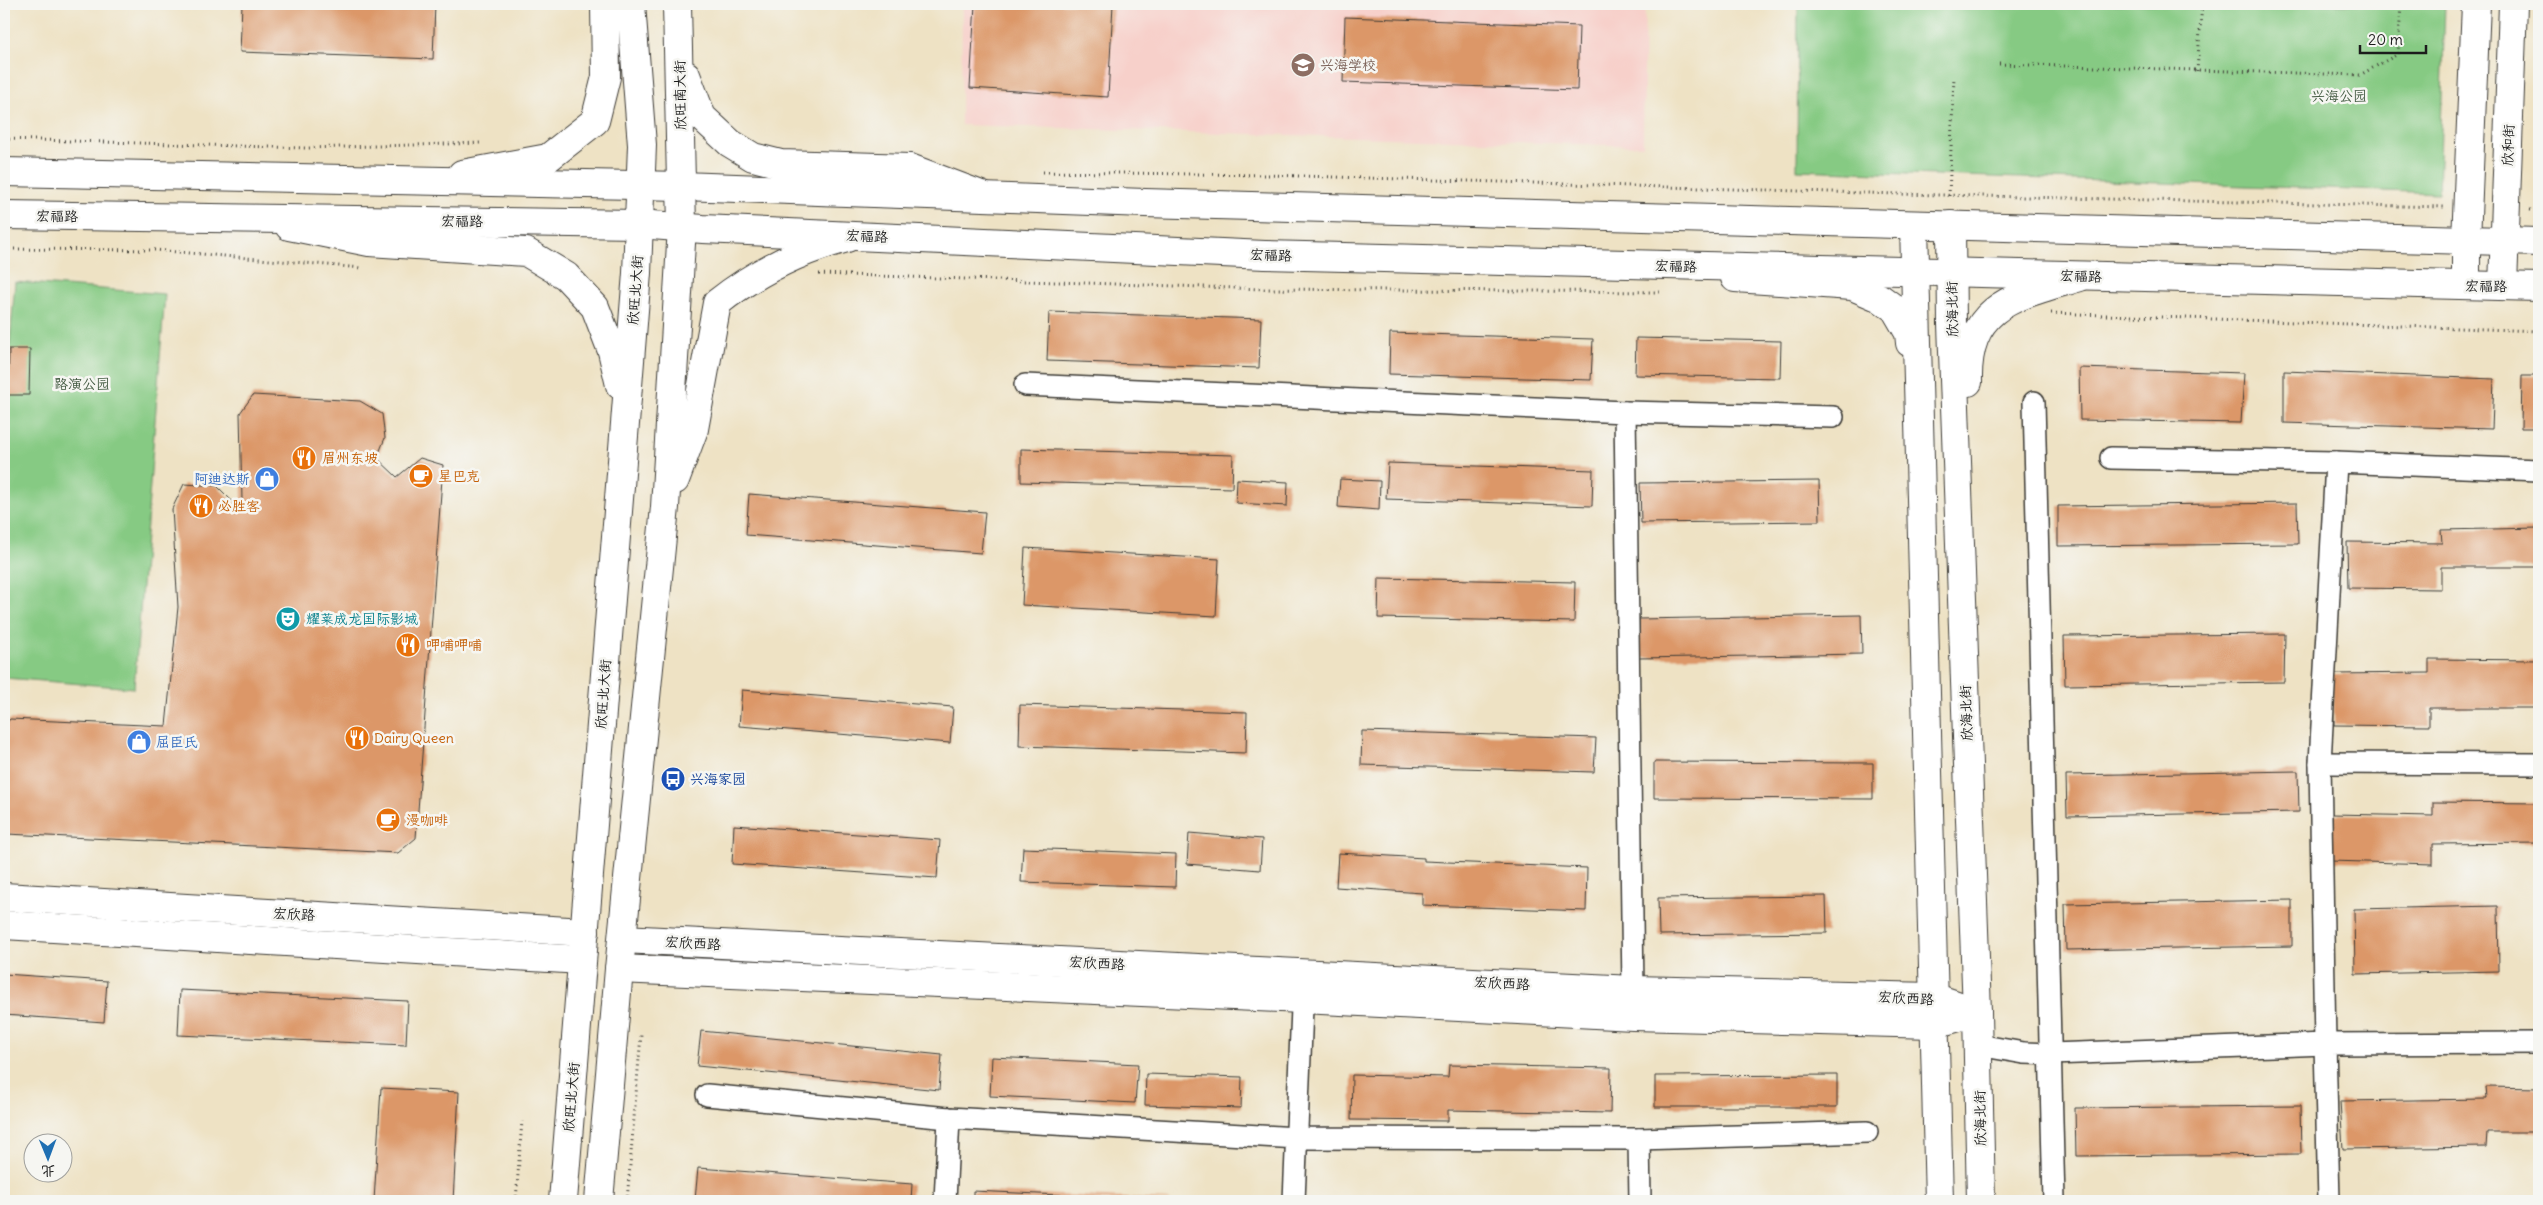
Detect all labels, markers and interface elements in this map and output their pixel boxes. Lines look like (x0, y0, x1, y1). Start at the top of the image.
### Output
scale bar (2360, 22, 2427, 54)
text: 20 m (2368, 30, 2403, 49)
school or university icon: 兴海学校 (1290, 52, 1316, 78)
place label: 兴海学校 (1320, 56, 1376, 74)
street label: 欣旺南大街 (670, 60, 690, 130)
park label: 兴海公园 (2311, 87, 2367, 105)
street label: 欣和街 (2498, 124, 2518, 166)
street label: 宏福路 (36, 207, 78, 225)
street label: 宏福路 (441, 212, 483, 230)
street label: 宏福路 (846, 226, 888, 246)
street label: 宏福路 (1250, 245, 1292, 265)
street label: 欣旺北大街 (624, 254, 646, 326)
street label: 宏福路 (1655, 256, 1697, 276)
street label: 宏福路 (2060, 266, 2102, 286)
street label: 宏福路 (2465, 277, 2507, 295)
street label: 欣海北街 (1943, 281, 1961, 337)
park label: 路演公园 (54, 375, 110, 393)
restaurant icon: 眉州东坡 (291, 445, 317, 471)
place label: 眉州东坡 (322, 449, 378, 467)
cafe icon: 星巴克 (408, 463, 434, 489)
shop icon: 阿迪达斯 (254, 466, 280, 492)
place label: 星巴克 (438, 467, 480, 485)
place label: 阿迪达斯 (194, 470, 250, 488)
restaurant icon: 必胜客 (188, 493, 214, 519)
place label: 必胜客 (218, 497, 260, 515)
theatre icon: 耀莱成龙国际影城 (275, 606, 301, 632)
place label: 耀莱成龙国际影城 (306, 610, 418, 628)
restaurant icon: 呷哺呷哺 (395, 632, 421, 658)
place label: 呷哺呷哺 (426, 636, 482, 654)
street label: 欣旺北大街 (592, 658, 614, 730)
street label: 欣海北街 (1956, 685, 1976, 741)
restaurant icon: Dairy Queen (344, 725, 370, 751)
shop icon: 屈臣氏 (126, 729, 152, 755)
place label: Dairy Queen (374, 729, 454, 747)
place label: 屈臣氏 (156, 733, 198, 751)
bus stop icon: 兴海家园 (660, 766, 686, 792)
place label: 兴海家园 (690, 770, 746, 788)
cafe icon: 漫咖啡 (375, 807, 401, 833)
place label: 漫咖啡 (406, 811, 448, 829)
street label: 宏欣路 (273, 904, 315, 924)
street label: 宏欣西路 (665, 933, 721, 953)
street label: 宏欣西路 (1069, 953, 1125, 973)
street label: 宏欣西路 (1474, 973, 1530, 993)
street label: 宏欣西路 (1878, 988, 1934, 1008)
street label: 欣旺北大街 (559, 1061, 583, 1133)
street label: 欣海北街 (1971, 1090, 1989, 1146)
north arrow (22, 1132, 72, 1182)
text: 北 (41, 1162, 55, 1180)

